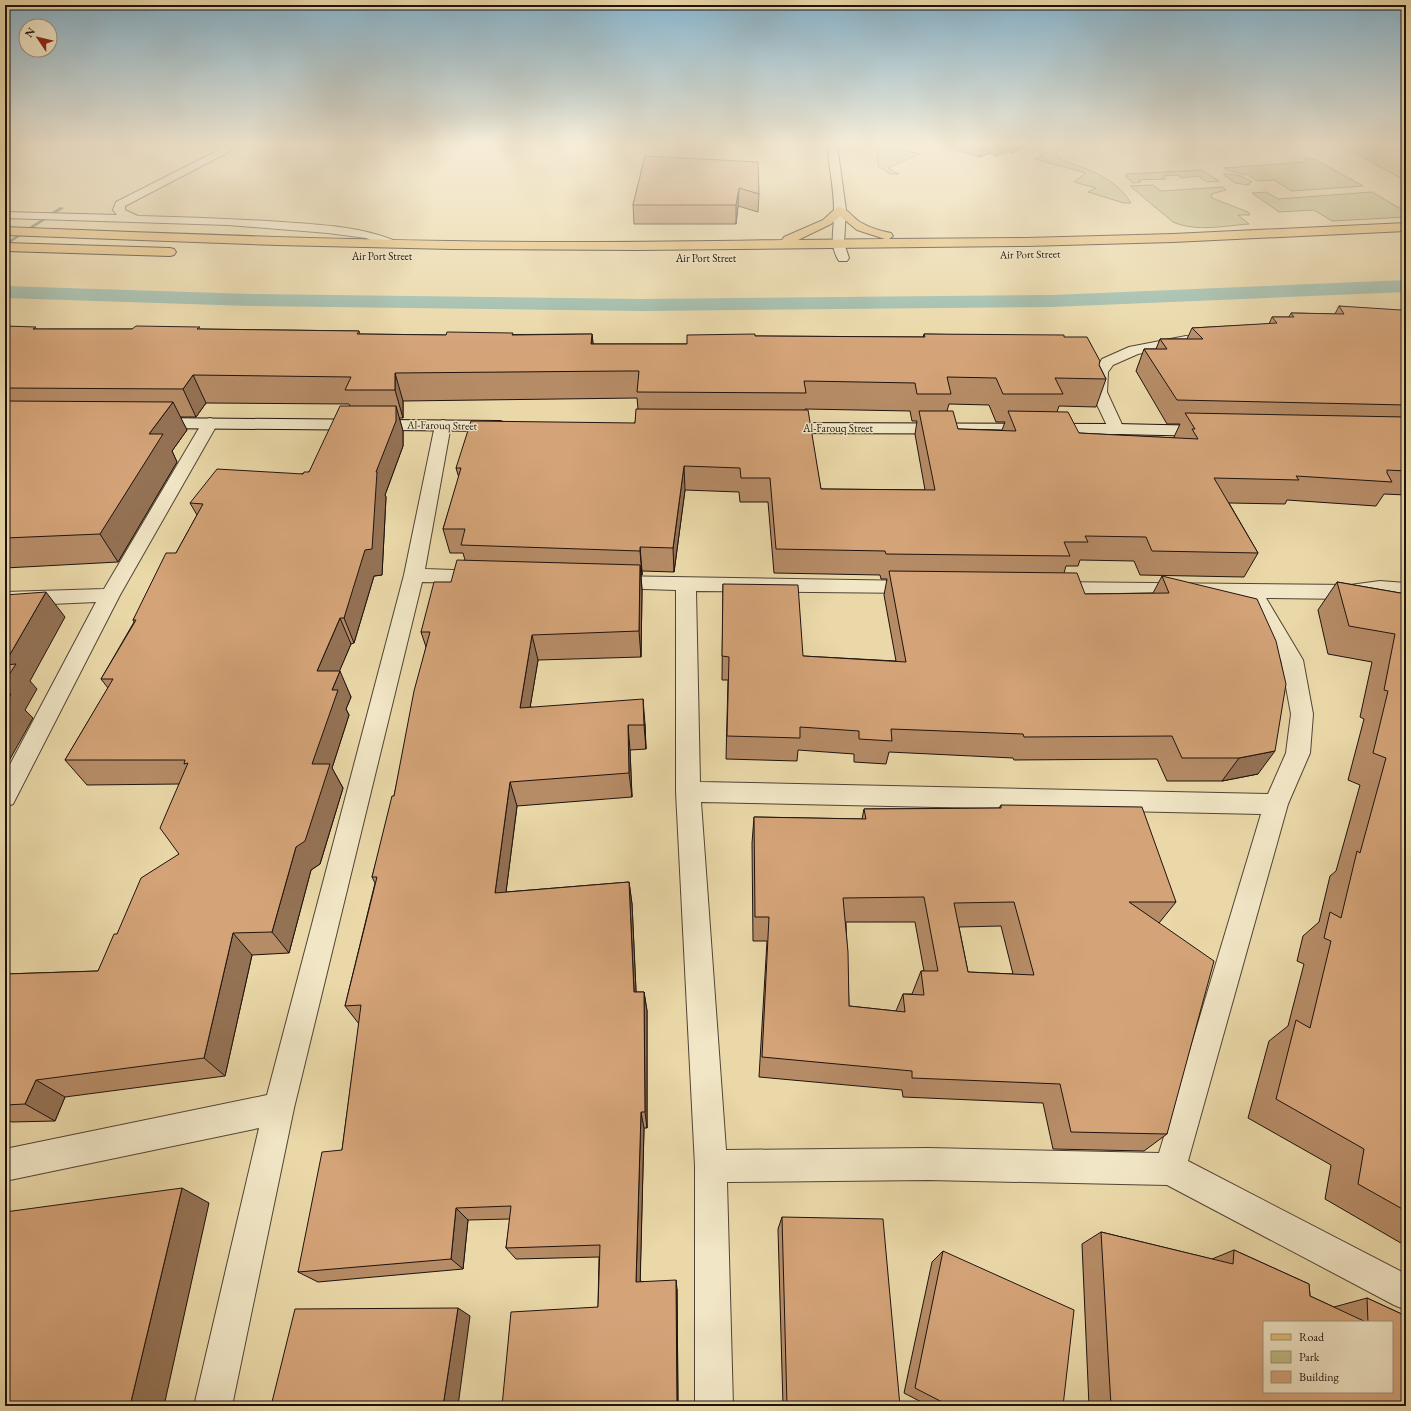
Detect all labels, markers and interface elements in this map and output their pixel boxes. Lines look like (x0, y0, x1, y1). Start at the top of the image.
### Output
north arrow (18, 18, 58, 58)
text: N (22, 25, 38, 40)
street label: Air Port Street (999, 246, 1061, 262)
street label: Air Port Street (351, 249, 413, 263)
street label: Air Port Street (675, 251, 737, 265)
street label: Al-Farouq Street (406, 417, 478, 433)
street label: Al-Farouq Street (802, 421, 874, 435)
legend (1263, 1321, 1393, 1393)
text: Road (1299, 1329, 1325, 1345)
text: Park (1299, 1349, 1320, 1365)
text: Building (1299, 1369, 1340, 1385)

